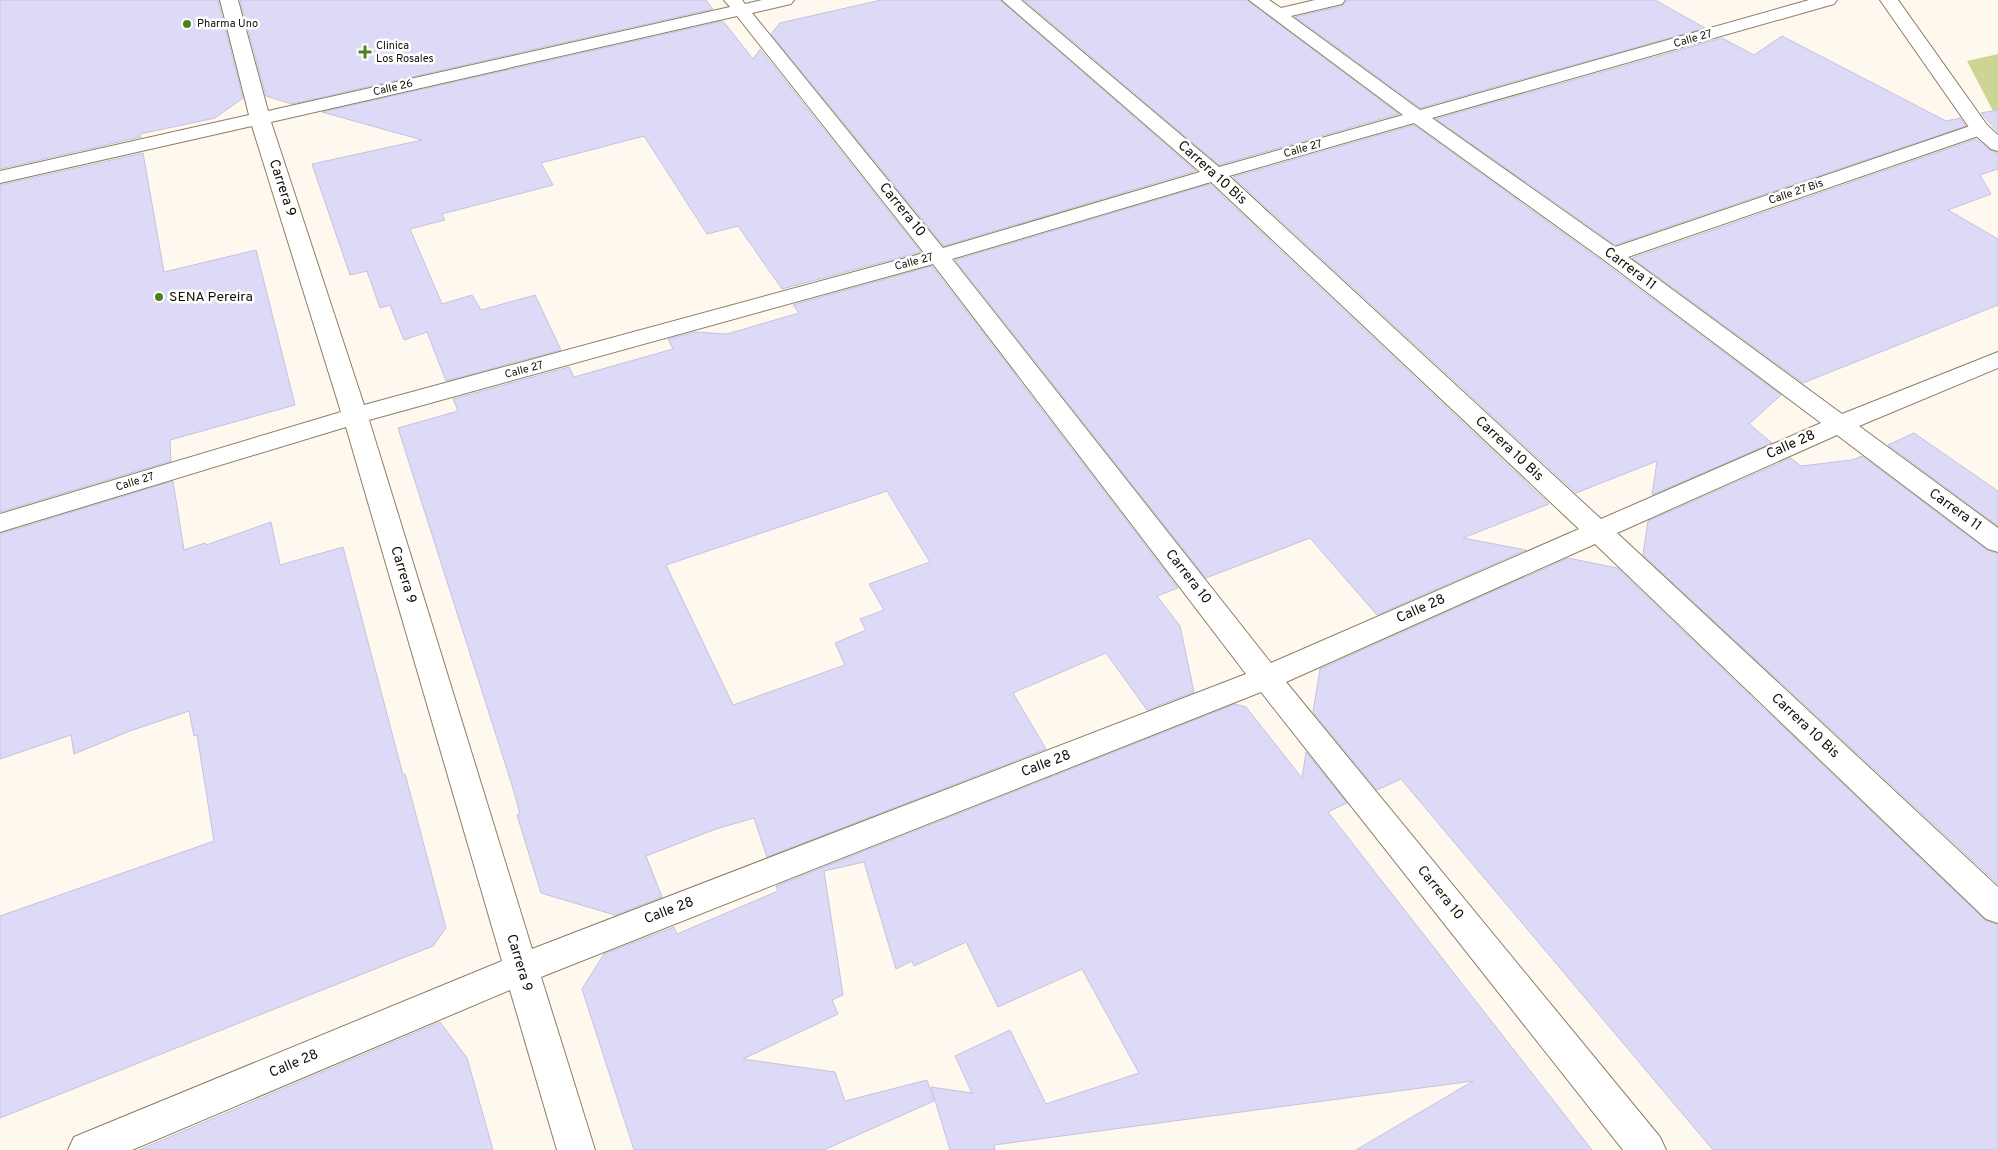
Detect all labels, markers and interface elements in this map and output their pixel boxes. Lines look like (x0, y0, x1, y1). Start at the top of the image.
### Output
place label: Pharma Uno (197, 17, 258, 31)
marker: Pharma Uno (181, 18, 193, 30)
street label: Calle 27 (1672, 27, 1714, 51)
place label: Clinica Los Rosales (376, 39, 434, 66)
marker: Clinica Los Rosales (358, 45, 372, 59)
street label: Calle 26 (372, 77, 414, 99)
street label: Carrera 10 Bis (1174, 137, 1250, 209)
street label: Calle 27 (1282, 137, 1324, 161)
street label: Carrera 9 (265, 157, 299, 219)
street label: Calle 27 Bis (1767, 176, 1825, 208)
street label: Carrera 10 (875, 179, 929, 241)
street label: Carrera 11 (1601, 244, 1659, 294)
street label: Calle 27 (893, 250, 935, 274)
place label: SENA Pereira (169, 289, 253, 306)
marker: SENA Pereira (153, 291, 165, 303)
street label: Calle 27 (503, 358, 545, 382)
street label: Carrera 10 Bis (1471, 413, 1547, 485)
street label: Calle 28 (1764, 427, 1818, 463)
street label: Calle 27 (114, 469, 156, 494)
street label: Carrera 11 (1925, 485, 1985, 535)
street label: Carrera 9 (386, 544, 420, 606)
street label: Carrera 10 (1161, 546, 1215, 608)
street label: Calle 28 (1394, 591, 1448, 627)
street label: Carrera 10 Bis (1767, 690, 1843, 762)
street label: Calle 28 (1019, 747, 1073, 781)
street label: Carrera 10 (1413, 862, 1467, 924)
street label: Calle 28 (642, 894, 696, 928)
street label: Carrera 9 (502, 932, 536, 994)
street label: Calle 28 (267, 1046, 321, 1082)

